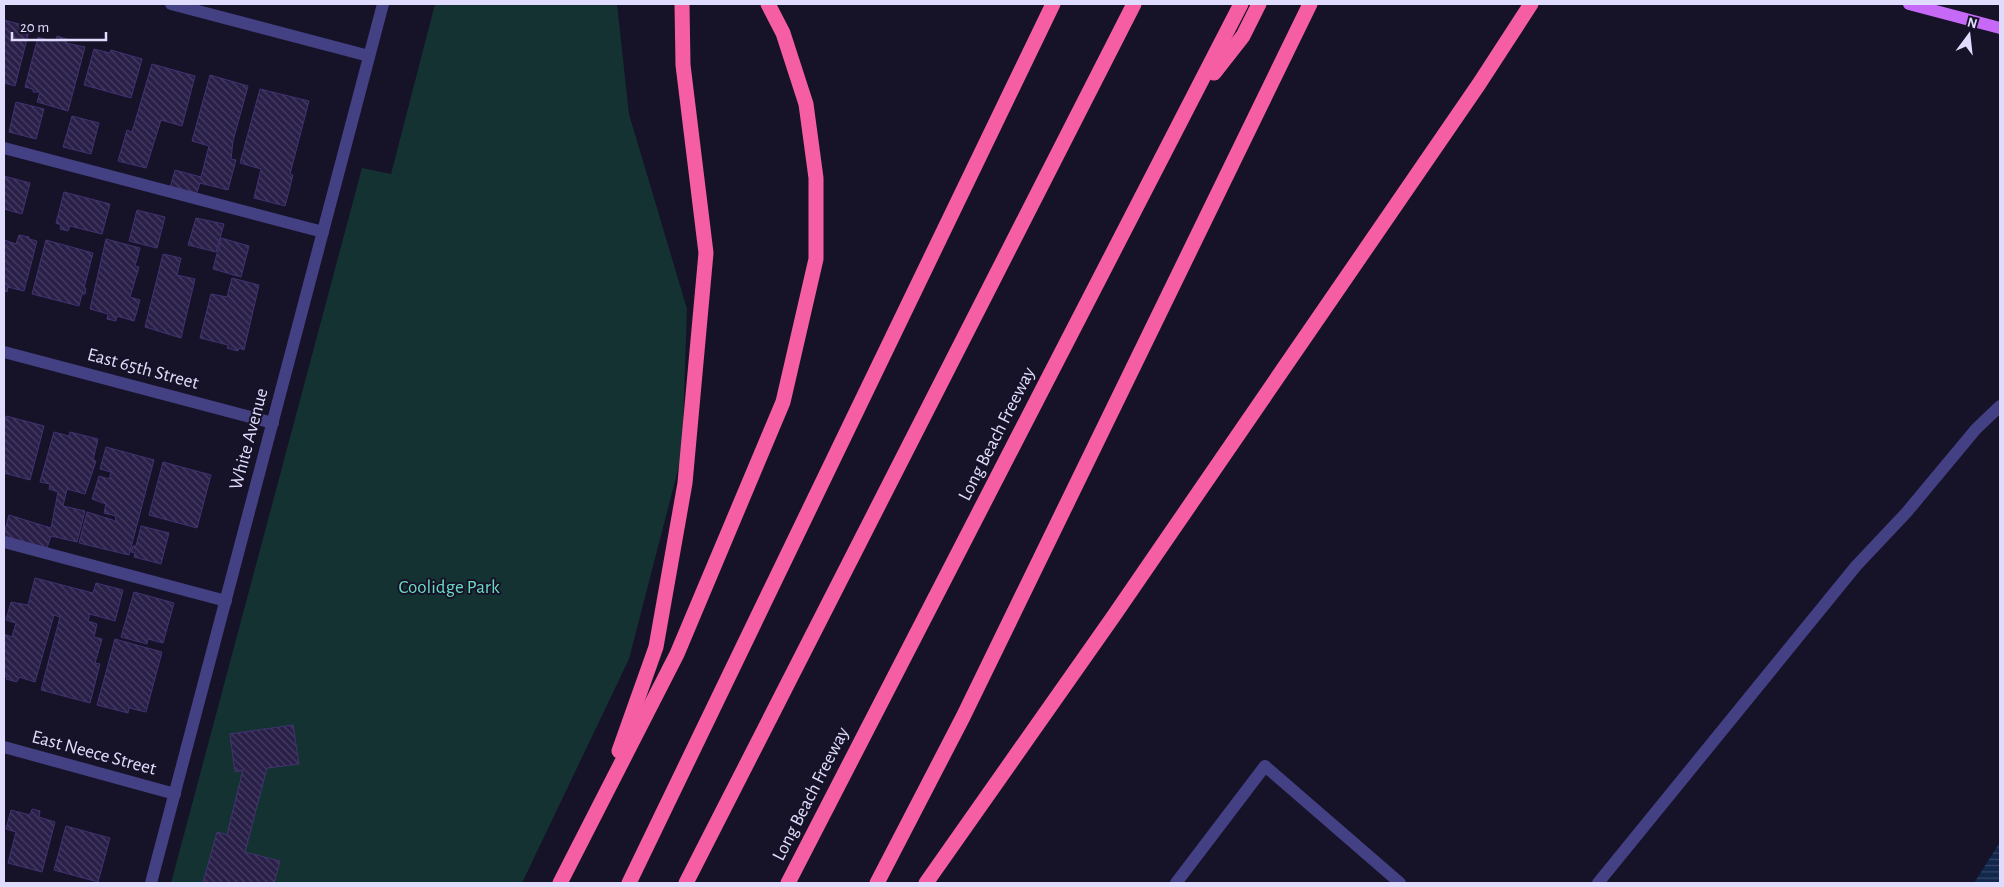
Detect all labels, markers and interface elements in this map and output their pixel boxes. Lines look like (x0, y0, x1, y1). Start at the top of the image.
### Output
scale bar (12, 10, 106, 42)
north arrow (1944, 10, 1994, 60)
text: N (1966, 15, 1979, 31)
text: 20 m (20, 20, 49, 35)
street label: East 65th Street (85, 345, 201, 393)
street label: Long Beach Freeway (955, 364, 1039, 504)
street label: White Avenue (226, 386, 272, 492)
park label: Coolidge Park (398, 578, 500, 597)
street label: Long Beach Freeway (769, 724, 853, 864)
street label: East Neece Street (30, 727, 158, 779)

